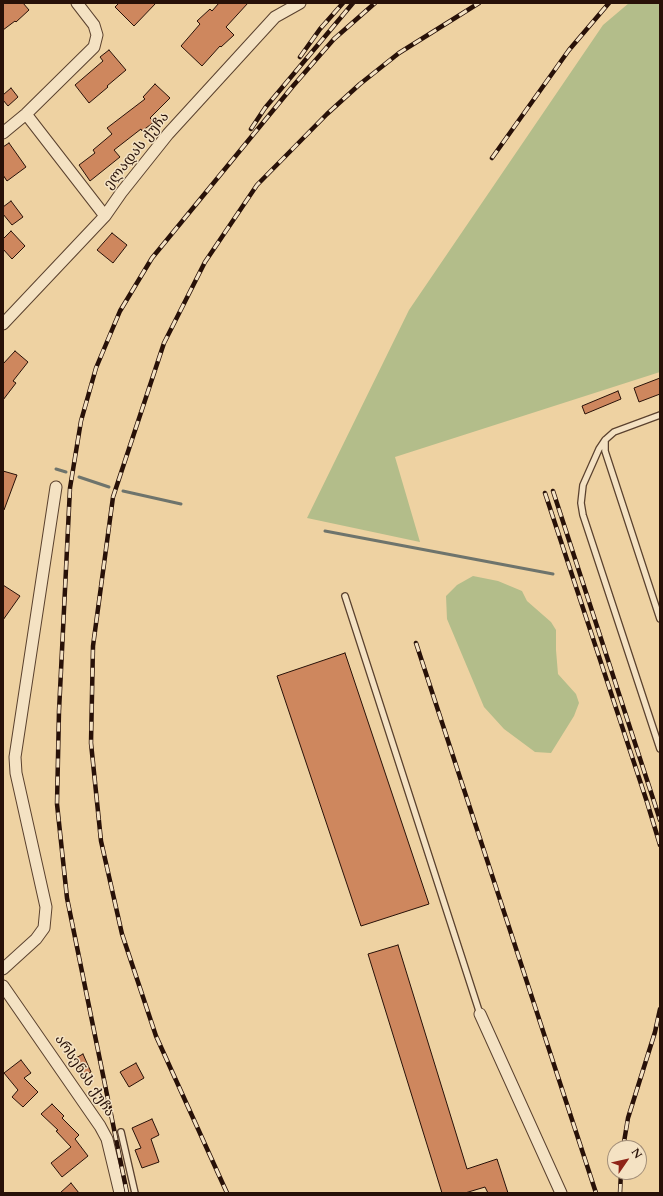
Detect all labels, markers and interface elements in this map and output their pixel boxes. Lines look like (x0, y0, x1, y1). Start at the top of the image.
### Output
street label: ელადას ქუჩა (101, 109, 173, 193)
street label: არსენას ქუჩა (50, 1032, 118, 1120)
north arrow (607, 1140, 647, 1180)
text: N (628, 1145, 645, 1162)

